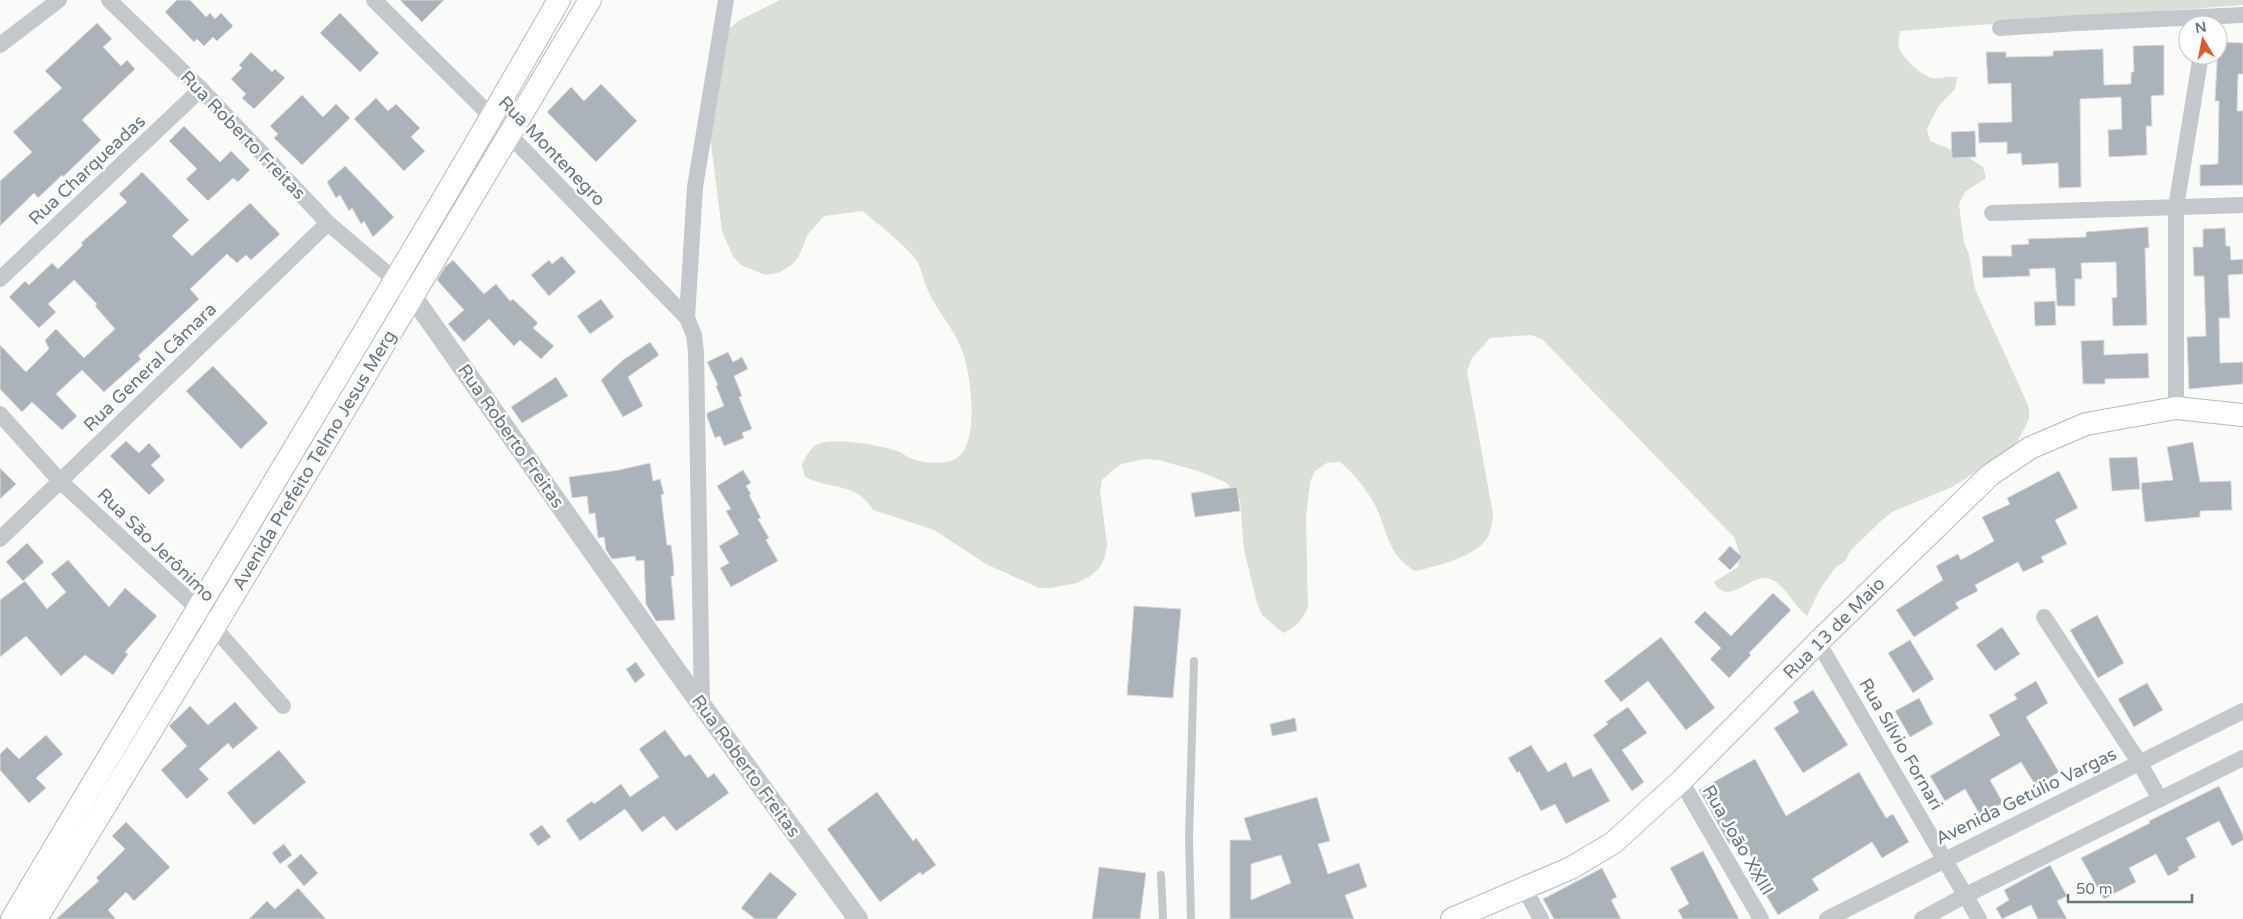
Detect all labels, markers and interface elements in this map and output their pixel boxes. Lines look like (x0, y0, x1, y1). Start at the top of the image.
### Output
north arrow (2178, 15, 2228, 65)
text: N (2194, 18, 2208, 37)
street label: Rua Roberto Freitas (176, 66, 310, 204)
street label: Rua Montenegro (494, 91, 610, 211)
street label: Rua Charqueadas (24, 110, 150, 230)
street label: Rua General Câmara (79, 298, 221, 436)
street label: Avenida Prefeito Telmo Jesus Merg (227, 326, 401, 594)
street label: Rua Roberto Freitas (453, 360, 569, 512)
street label: Rua São Jerônimo (93, 483, 219, 607)
street label: Rua 13 de Maio (1778, 572, 1890, 684)
street label: Rua Sílvio Fornari (1854, 674, 1948, 814)
street label: Rua Roberto Freitas (687, 691, 805, 841)
street label: Avenida Getúlio Vargas (1932, 743, 2120, 849)
street label: Rua João XXIII (1698, 781, 1778, 899)
scale bar (2068, 872, 2192, 904)
text: 50 m (2076, 880, 2113, 898)

